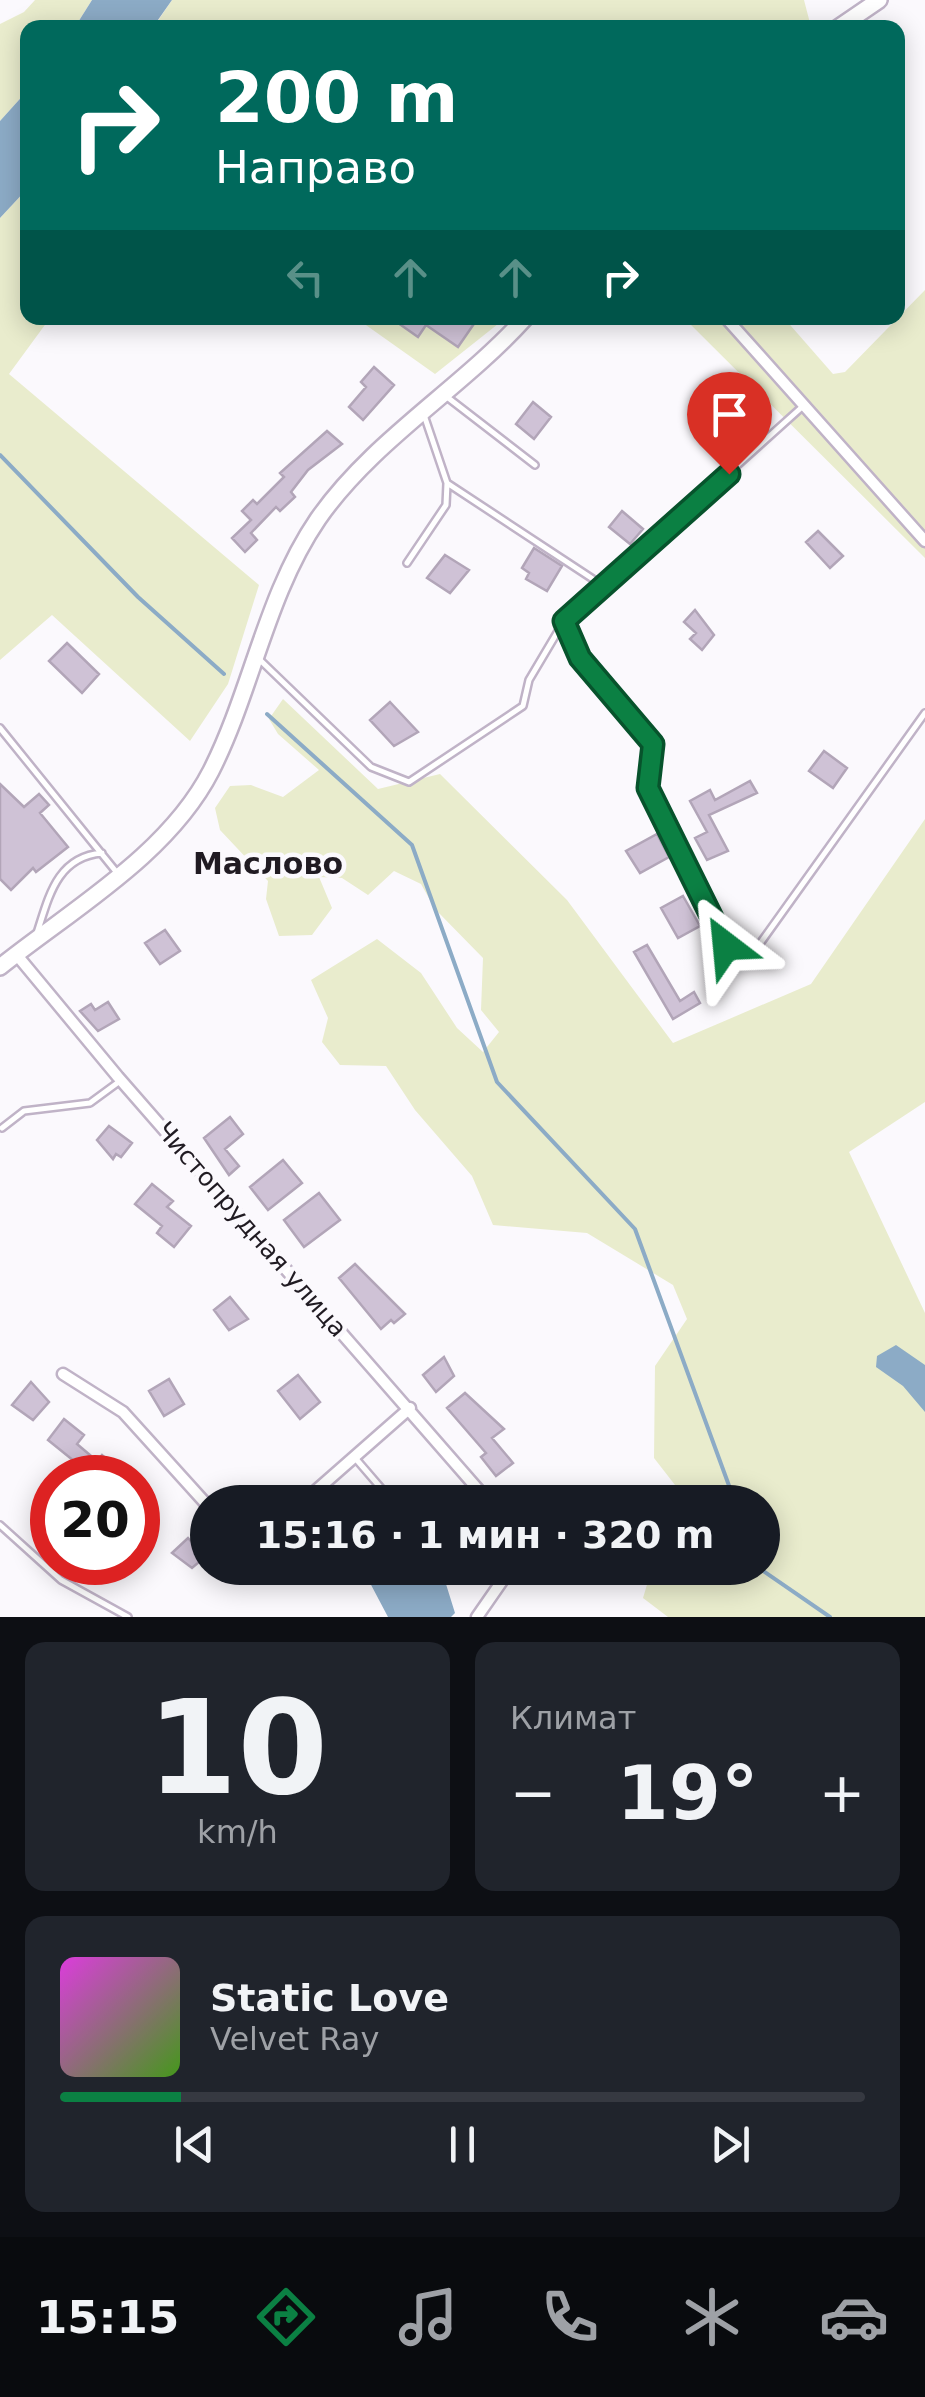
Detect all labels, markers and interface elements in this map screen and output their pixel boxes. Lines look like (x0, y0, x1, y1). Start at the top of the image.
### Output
text: 200 m (215, 57, 458, 139)
icon: right (50, 60, 180, 190)
text: Направо (215, 141, 416, 194)
icon: left (278, 250, 333, 305)
icon: ahead (383, 250, 438, 305)
icon: ahead (488, 250, 543, 305)
icon: right (593, 250, 648, 305)
pin (687, 372, 772, 475)
icon: arrive (702, 387, 757, 442)
district label: Маслово (193, 846, 343, 881)
position arrow (674, 894, 778, 998)
street label: Чистопрудная улица (150, 1116, 353, 1343)
speed limit sign: 20 (30, 1455, 160, 1585)
text: 15:16 · 1 мин · 320 m (256, 1513, 714, 1557)
text: 10 (147, 1672, 328, 1824)
text: Климат (510, 1699, 636, 1737)
text: 19° (617, 1749, 758, 1837)
text: − (510, 1761, 556, 1825)
text: + (819, 1761, 865, 1825)
text: km/h (197, 1813, 278, 1851)
text: Static Love (210, 1976, 449, 2020)
text: Velvet Ray (210, 2020, 379, 2058)
icon: previous (167, 2117, 222, 2172)
icon: pause (435, 2117, 490, 2172)
icon: next (703, 2117, 758, 2172)
icon: directions (251, 2282, 321, 2352)
icon: music (393, 2282, 463, 2352)
icon: phone (535, 2282, 605, 2352)
icon: climate (677, 2282, 747, 2352)
icon: car (819, 2282, 889, 2352)
text: 15:15 (36, 2291, 179, 2344)

